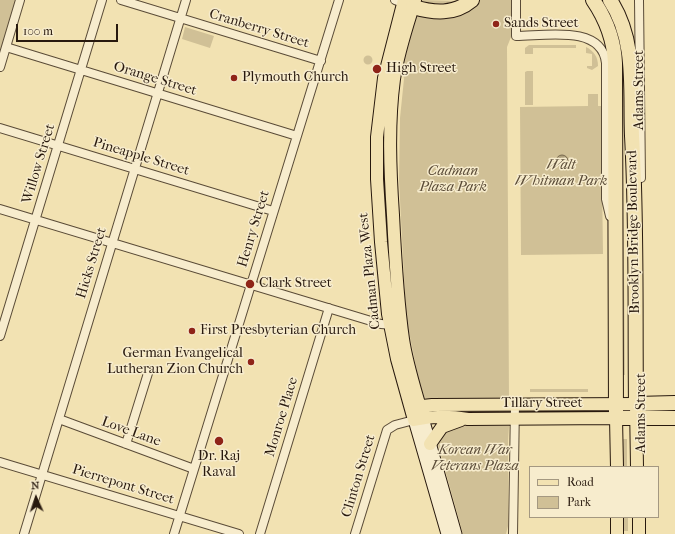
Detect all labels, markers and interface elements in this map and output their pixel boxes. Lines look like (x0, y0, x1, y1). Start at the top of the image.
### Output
street label: Cranberry Street (207, 6, 311, 52)
scale bar (18, 16, 120, 42)
place label: Sands Street (504, 16, 579, 32)
marker: Sands Street (491, 19, 501, 29)
text: 100 m (23, 24, 53, 38)
street label: Adams Street (632, 50, 648, 130)
street label: Orange Street (111, 58, 199, 100)
place label: High Street (386, 61, 456, 77)
marker: High Street (371, 63, 383, 75)
place label: Plymouth Church (242, 70, 349, 86)
marker: Plymouth Church (229, 73, 239, 83)
street label: Willow Street (19, 122, 59, 206)
street label: Pineapple Street (91, 134, 191, 180)
street label: Brooklyn Bridge Boulevard (624, 150, 644, 314)
park label: Walt Whitman Park (515, 158, 607, 190)
park label: Cadman Plaza Park (419, 164, 487, 196)
street label: Henry Street (234, 189, 274, 269)
street label: Cadman Plaza West (356, 212, 384, 330)
street label: Hicks Street (73, 225, 111, 301)
place label: Clark Street (259, 276, 332, 292)
marker: Clark Street (244, 278, 256, 290)
place label: First Presbyterian Church (200, 323, 356, 339)
marker: First Presbyterian Church (187, 326, 197, 336)
place label: German Evangelical Lutheran Zion Church (107, 346, 243, 378)
marker: German Evangelical Lutheran Zion Church (246, 357, 256, 367)
street label: Adams Street (634, 373, 650, 453)
street label: Monroe Place (262, 375, 302, 459)
street label: Tillary Street (502, 396, 582, 412)
street label: Love Lane (99, 414, 163, 450)
street label: Clinton Street (338, 433, 380, 519)
marker: Dr. Raj Raval (213, 435, 225, 447)
park label: Korean War Veterans Plaza (431, 443, 519, 476)
place label: Dr. Raj Raval (198, 449, 240, 482)
street label: Pierrepont Street (70, 462, 176, 508)
legend (529, 466, 659, 518)
text: Road (567, 475, 594, 489)
north arrow (16, 478, 56, 518)
text: N (31, 479, 40, 492)
text: Park (567, 495, 591, 509)

